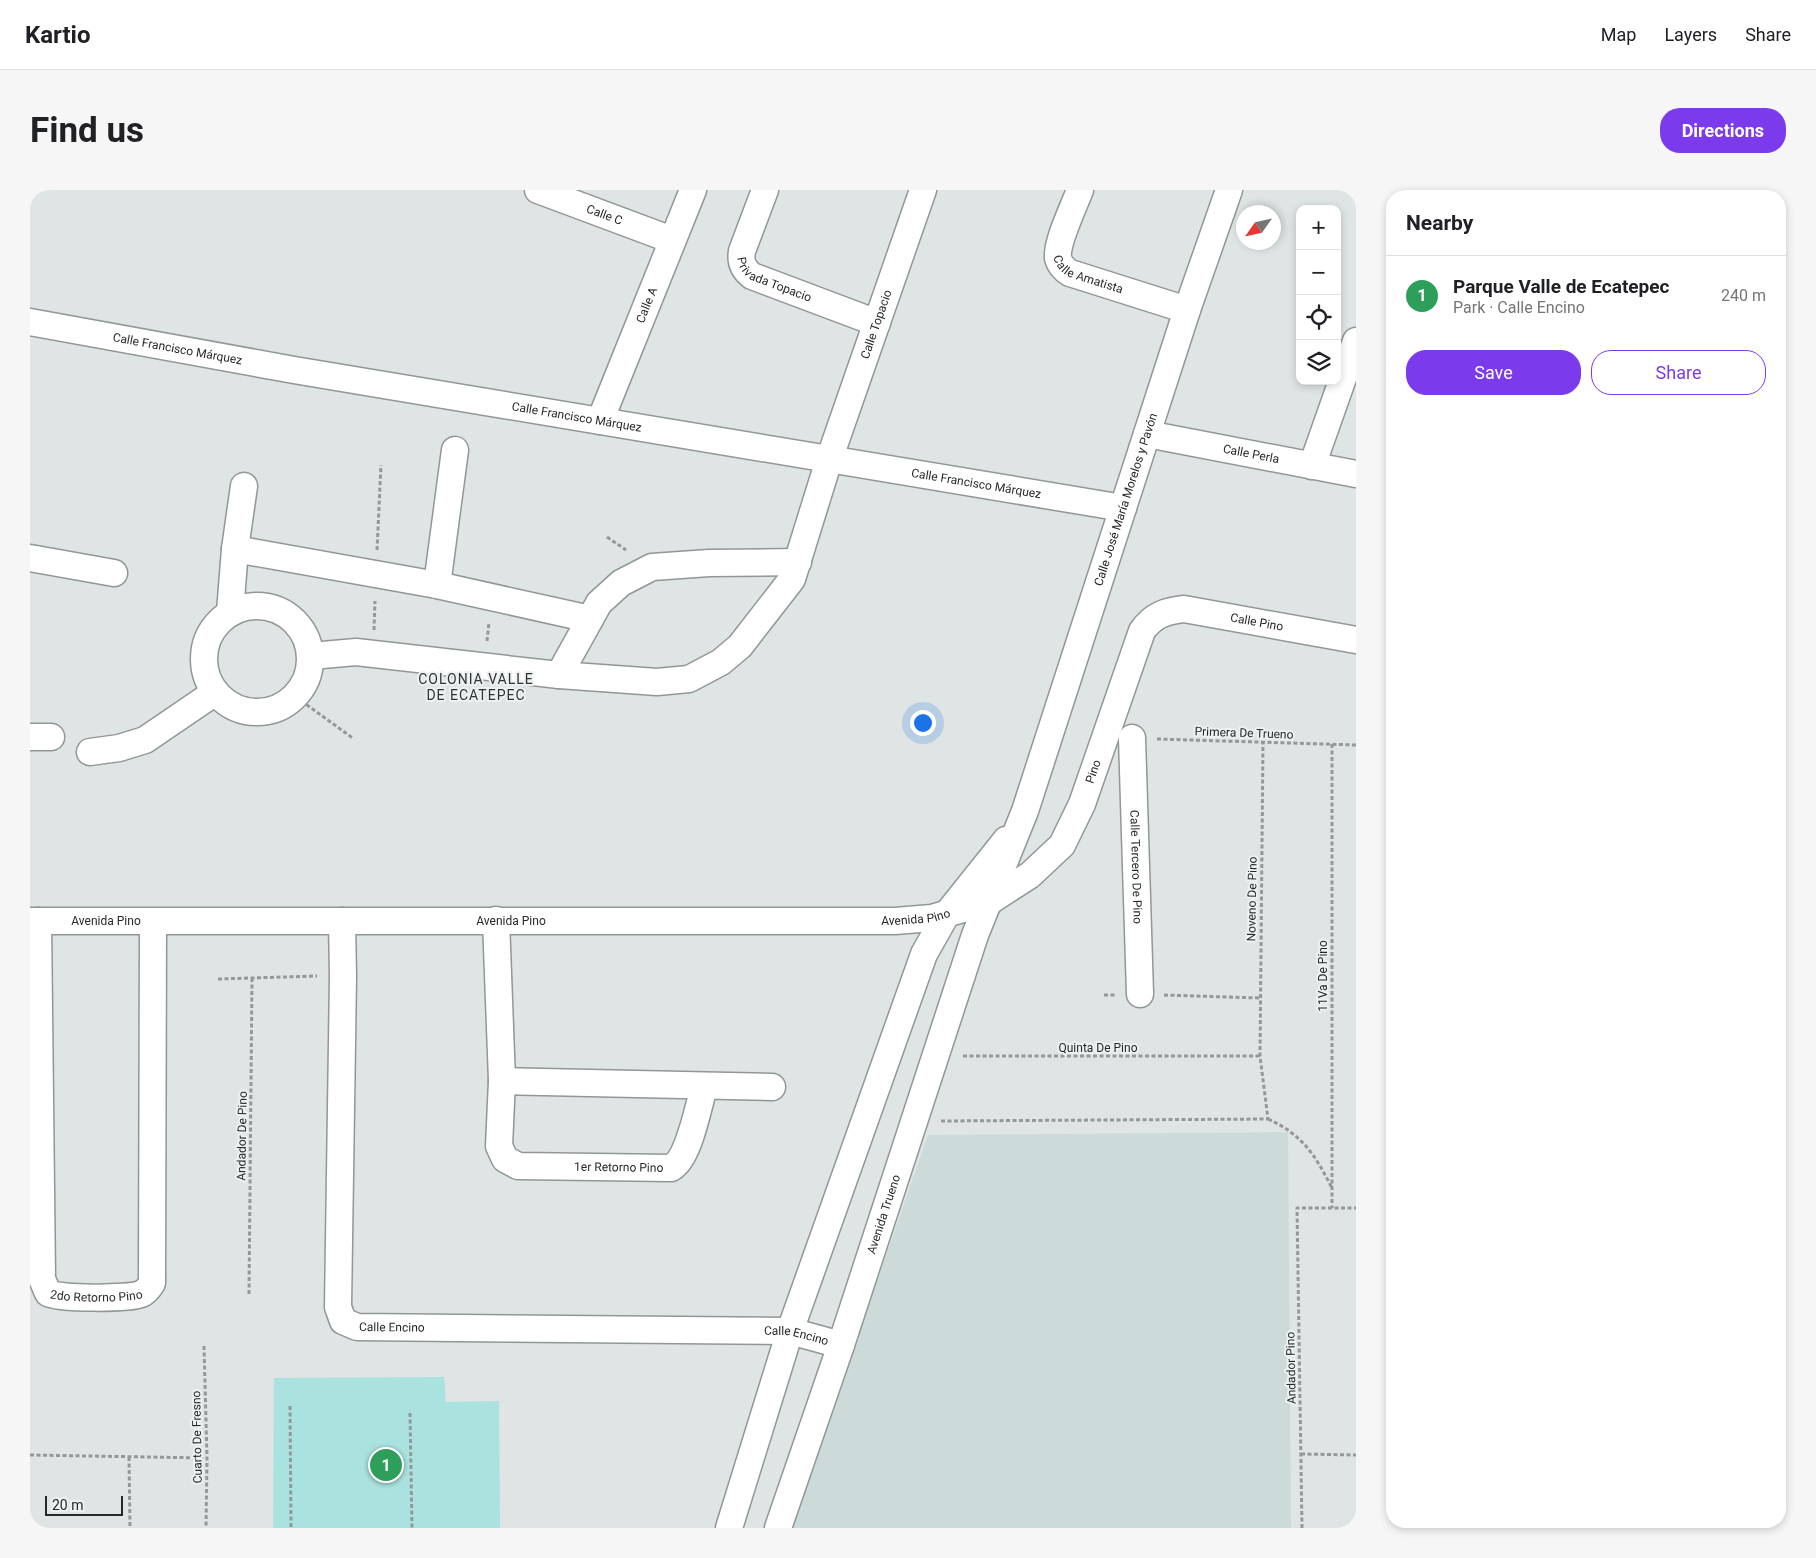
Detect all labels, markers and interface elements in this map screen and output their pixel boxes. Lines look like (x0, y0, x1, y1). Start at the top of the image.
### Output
text: Kartio (25, 21, 91, 49)
text: Map (1601, 24, 1636, 45)
text: Layers (1664, 24, 1717, 45)
text: Share (1745, 24, 1791, 45)
button: Directions (1660, 108, 1786, 153)
text: Find us (30, 110, 144, 151)
street label: Calle C (585, 202, 625, 228)
north arrow (1236, 205, 1281, 250)
map controls (1296, 205, 1341, 385)
button: + (1296, 205, 1341, 250)
text: Nearby (1406, 211, 1473, 235)
button: − (1296, 250, 1341, 295)
street label: Calle Amatista (1050, 253, 1125, 296)
street label: Privada Topacio (734, 256, 814, 305)
text: Parque Valle de Ecatepec (1453, 275, 1669, 298)
street label: Calle A (633, 285, 660, 325)
text: 1 (1417, 286, 1427, 305)
text: 240 m (1721, 286, 1766, 305)
street label: Calle Topacio (858, 288, 895, 361)
button: locate (1296, 295, 1341, 340)
text: Park · Calle Encino (1453, 298, 1585, 317)
street label: Calle Francisco Márquez (112, 330, 243, 367)
button: layers (1296, 340, 1341, 385)
button: Save (1406, 350, 1581, 395)
button: Share (1591, 350, 1766, 395)
street label: Calle Francisco Márquez (511, 399, 643, 435)
street label: Calle José María Morelos y Pavón (1091, 411, 1160, 588)
street label: Calle Perla (1222, 442, 1280, 466)
street label: Calle Francisco Márquez (910, 466, 1042, 501)
street label: Calle Pino (1229, 610, 1284, 634)
district label: COLONIA VALLE DE ECATEPEC (418, 671, 534, 703)
your location (910, 710, 936, 736)
street label: Primera De Trueno (1194, 724, 1294, 742)
street label: Pino (1083, 758, 1104, 785)
street label: Calle Tercero De Pino (1127, 810, 1145, 924)
street label: Noveno De Pino (1244, 856, 1260, 942)
street label: Avenida Pino (881, 906, 952, 928)
street label: Avenida Pino (71, 914, 141, 928)
street label: Avenida Pino (476, 914, 546, 928)
street label: 11Va De Pino (1316, 940, 1330, 1012)
street label: Quinta De Pino (1058, 1041, 1138, 1055)
street label: Andador De Pino (234, 1091, 250, 1181)
street label: 1er Retorno Pino (574, 1160, 664, 1175)
street label: Avenida Trueno (864, 1173, 903, 1256)
street label: 2do Retorno Pino (49, 1287, 144, 1305)
street label: Calle Encino (359, 1320, 425, 1335)
street label: Calle Encino (764, 1324, 830, 1348)
street label: Andador Pino (1283, 1332, 1299, 1404)
street label: Cuarto De Fresno (189, 1390, 205, 1483)
pin: 1 (370, 1446, 402, 1484)
scale bar (45, 1493, 122, 1516)
text: 20 m (52, 1497, 84, 1513)

